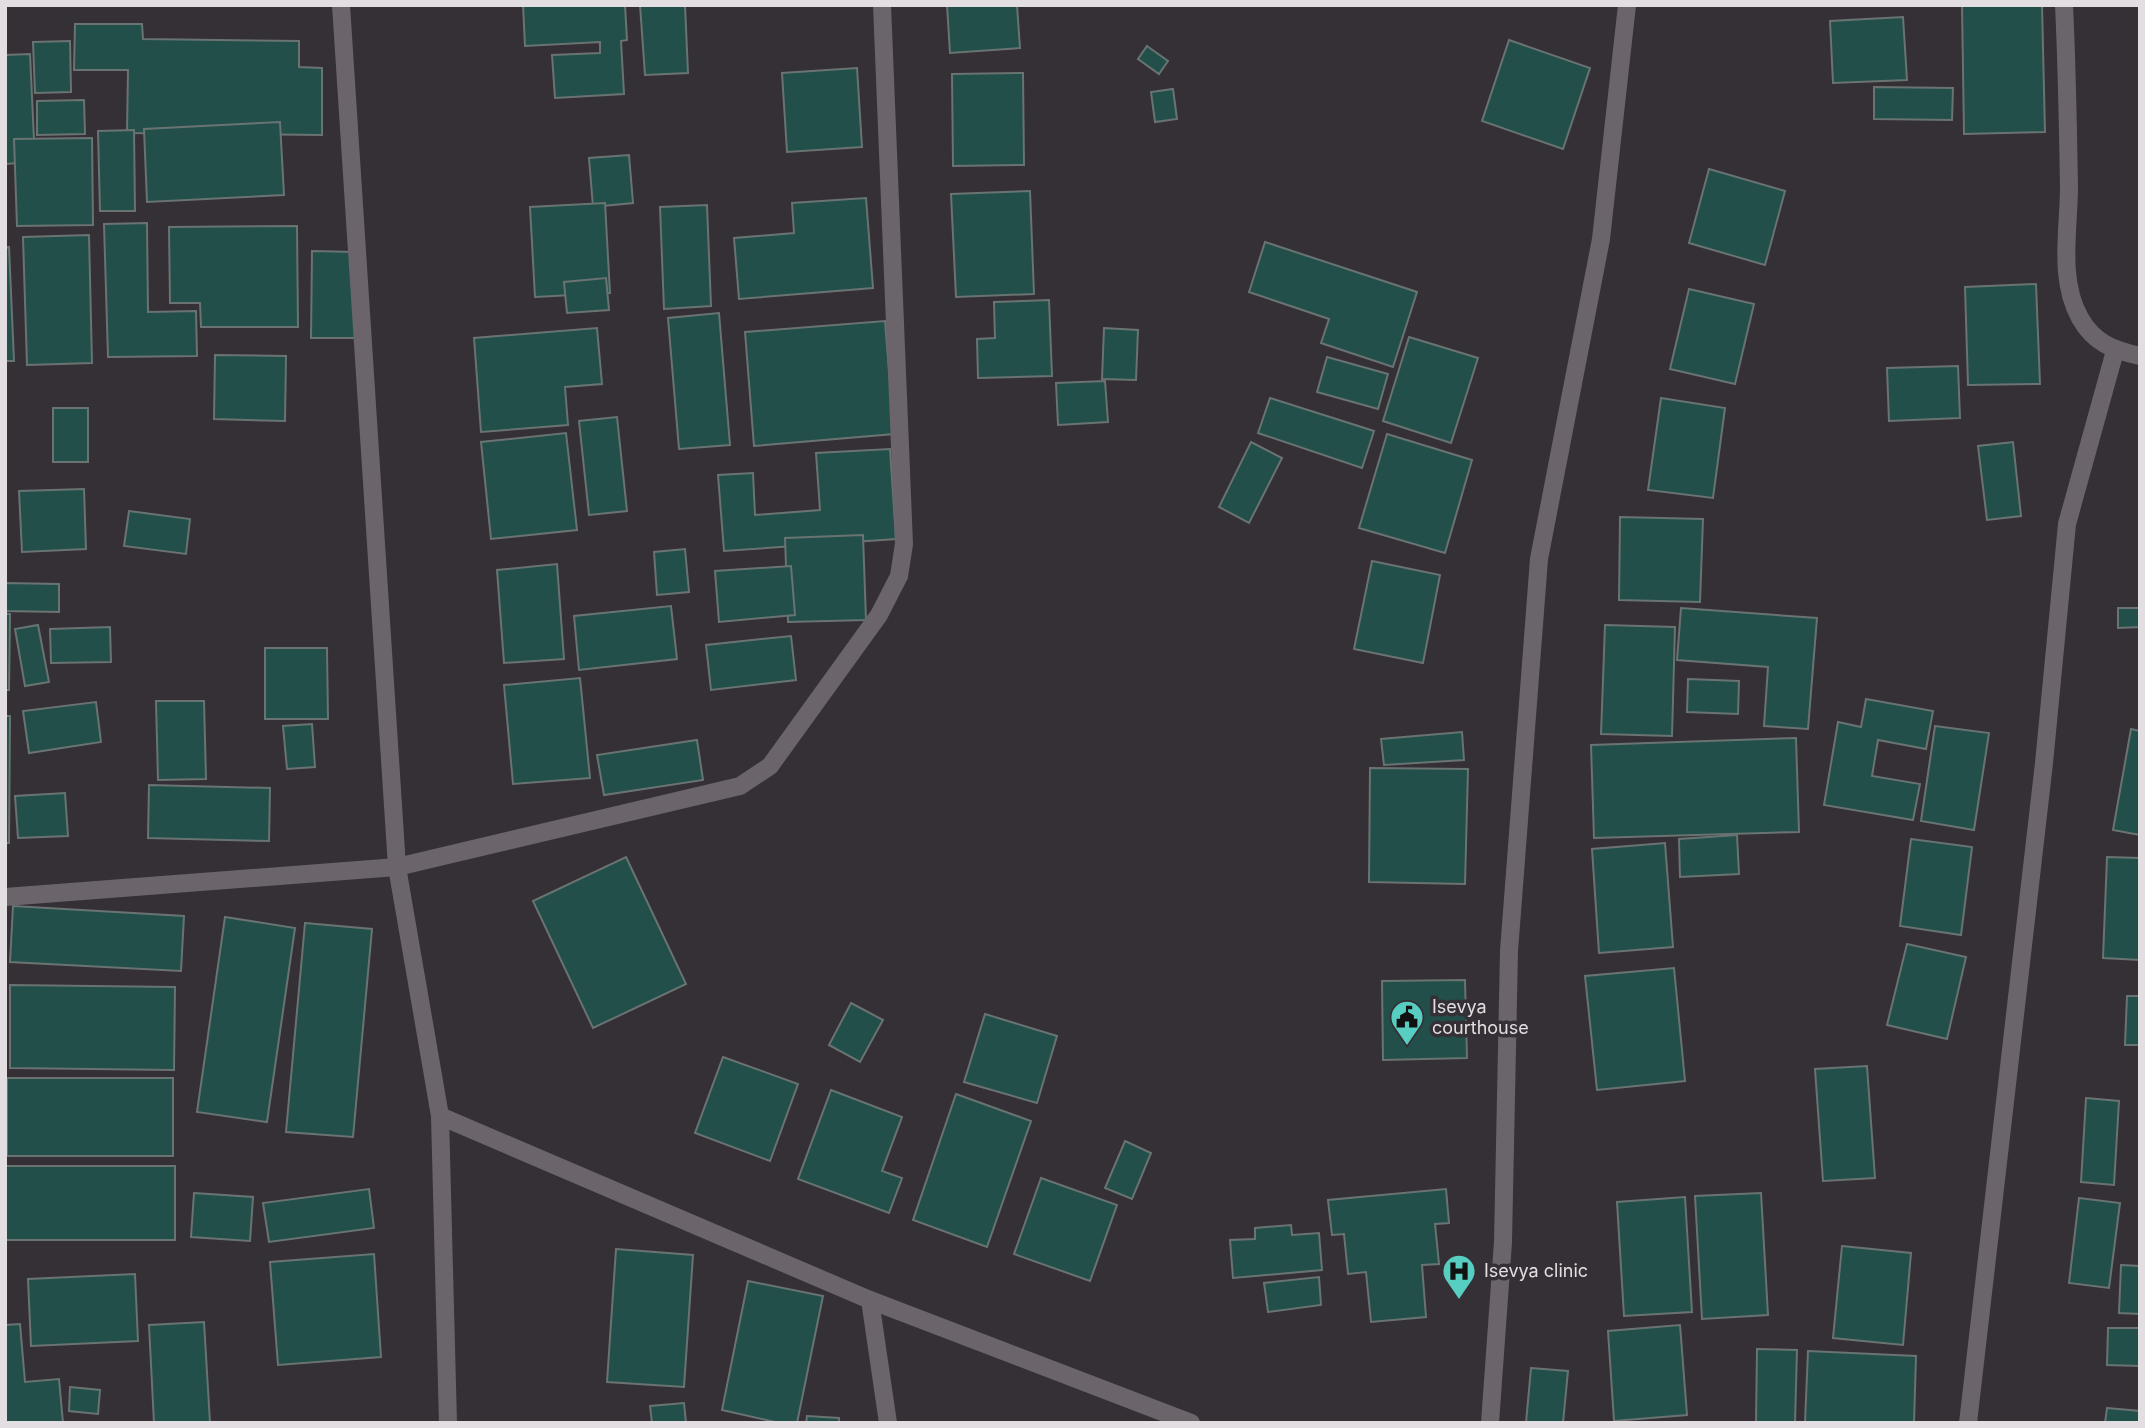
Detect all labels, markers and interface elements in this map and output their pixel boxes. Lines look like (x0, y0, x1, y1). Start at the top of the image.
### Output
place label: Isevya courthouse (1432, 996, 1529, 1038)
public building icon: Isevya courthouse (1388, 998, 1426, 1047)
hospital icon: Isevya clinic (1440, 1252, 1478, 1301)
place label: Isevya clinic (1484, 1260, 1588, 1281)

